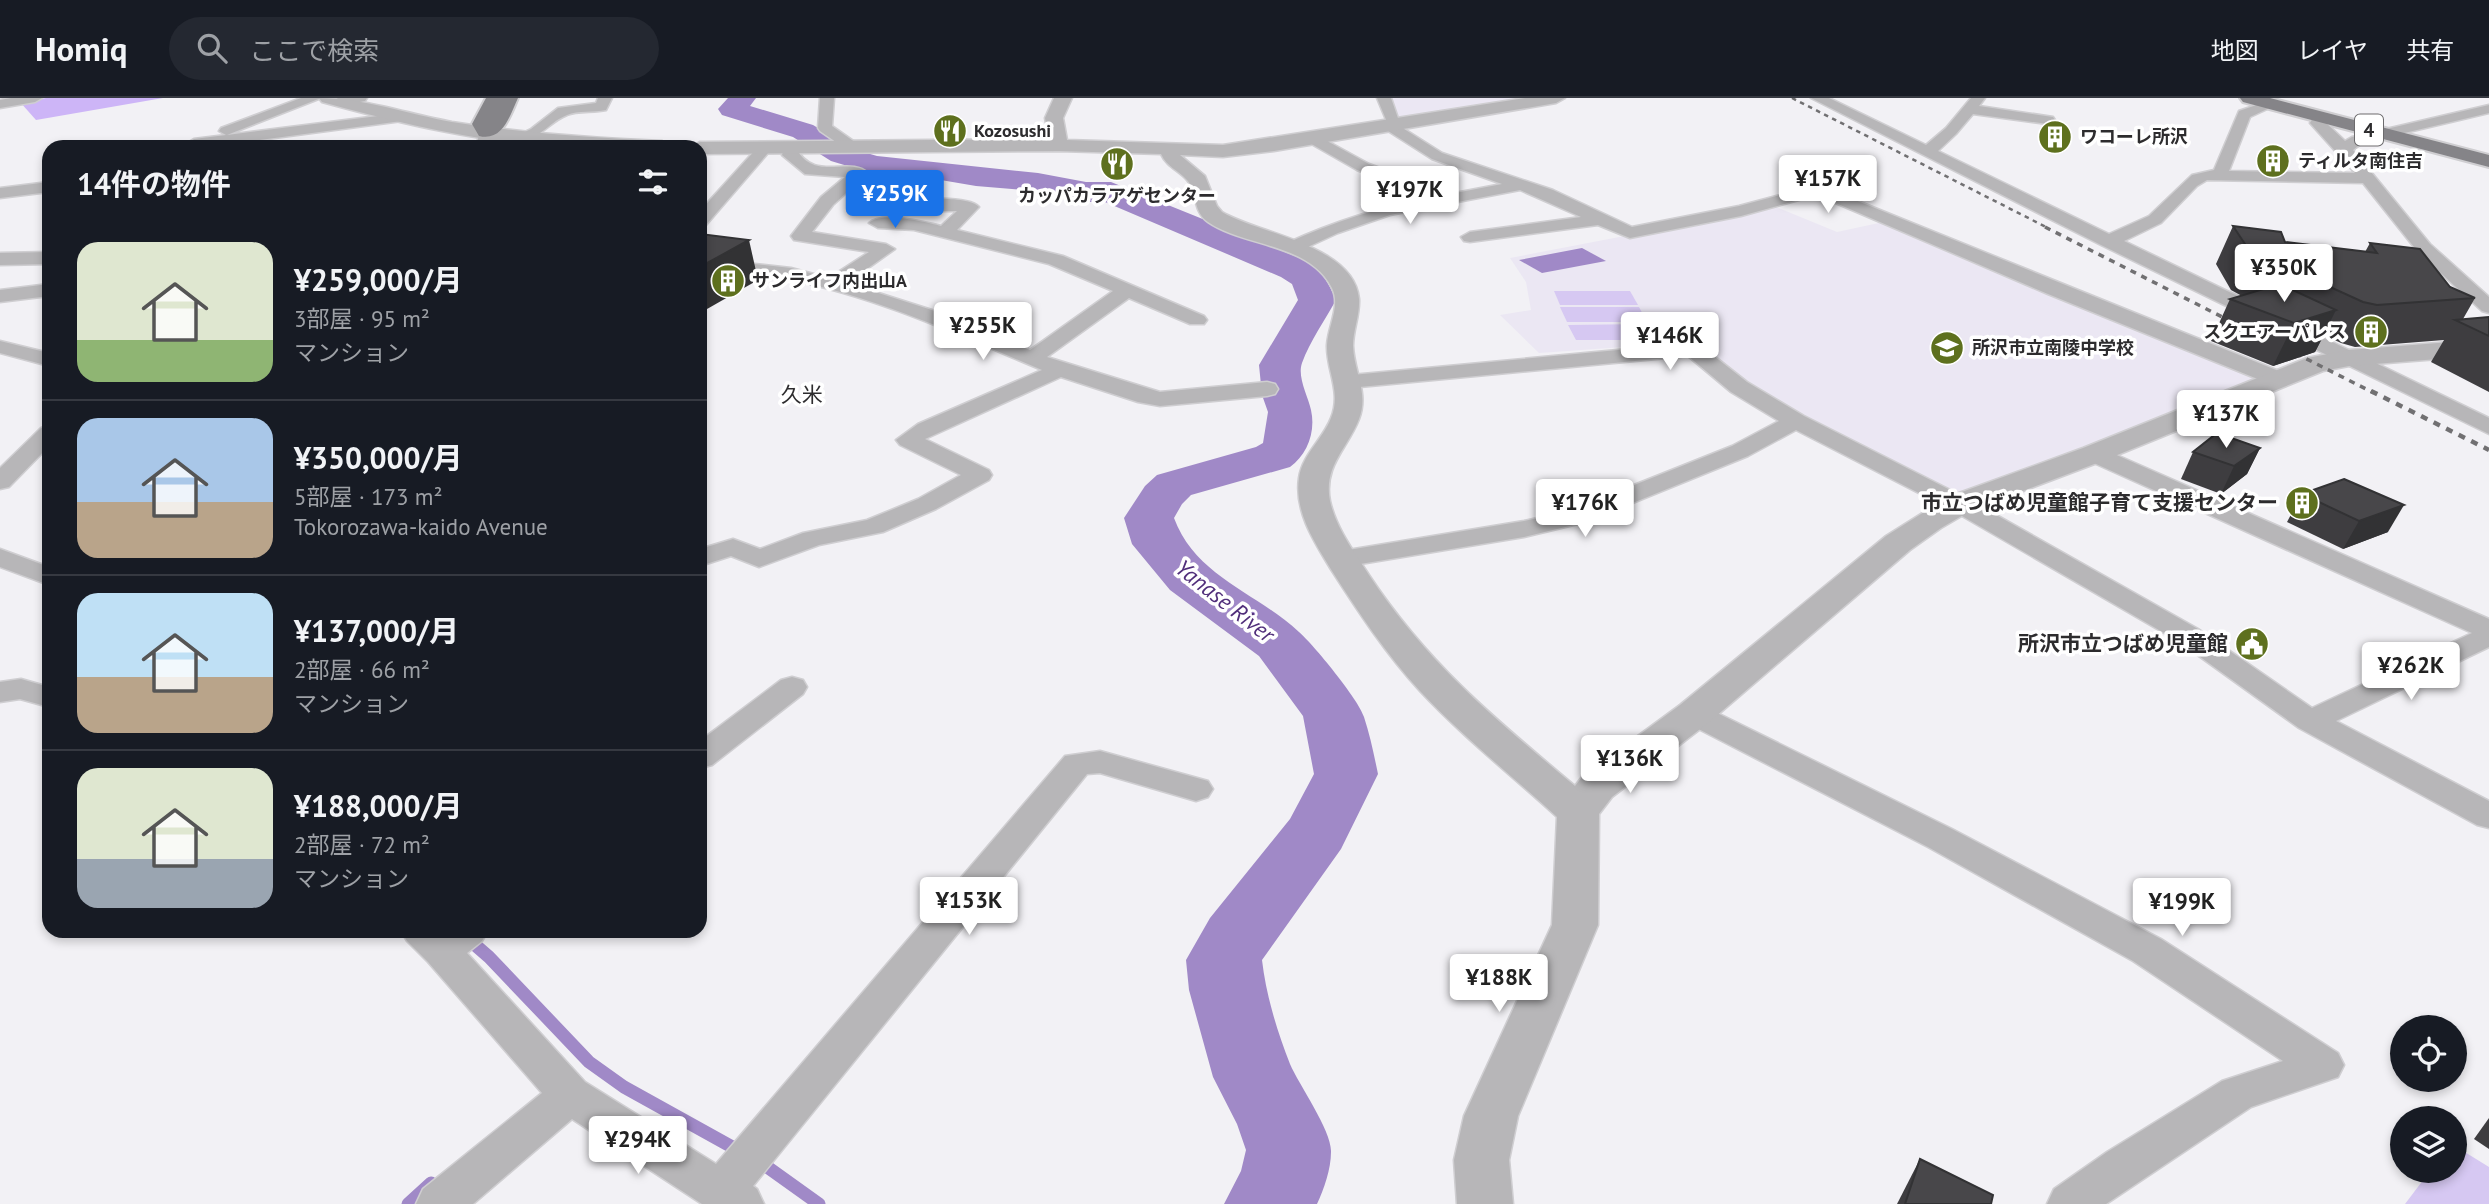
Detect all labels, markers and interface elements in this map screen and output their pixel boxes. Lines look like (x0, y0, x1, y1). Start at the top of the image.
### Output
search box (169, 17, 659, 80)
text: Homiq (35, 27, 127, 70)
icon: search (193, 29, 231, 67)
text: ここで検索 (249, 34, 379, 67)
text: 地図 (2211, 35, 2259, 66)
text: レイヤ (2297, 35, 2368, 66)
text: 共有 (2406, 35, 2454, 66)
restaurant icon: Kozosushi (931, 112, 969, 150)
road number: 4 (2355, 114, 2383, 146)
building icon: ワコーレ所沢 (2036, 118, 2074, 156)
place label: Kozosushi (974, 119, 1051, 142)
place label: ワコーレ所沢 (2080, 125, 2188, 148)
building icon: ティルタ南住吉 (2254, 142, 2292, 180)
restaurant icon: カッパカラアゲセンター (1098, 145, 1136, 183)
place label: ティルタ南住吉 (2298, 149, 2423, 172)
pin: ¥157K (1779, 156, 1877, 215)
icon: filters (634, 163, 672, 201)
text: ¥157K (1795, 163, 1861, 192)
text: 14件の物件 (77, 164, 231, 203)
pin: ¥197K (1361, 166, 1459, 226)
pin: ¥259K (846, 170, 944, 230)
text: ¥197K (1377, 174, 1443, 203)
text: ¥259K (862, 178, 928, 207)
place label: カッパカラアゲセンター (1018, 184, 1216, 207)
pin: ¥350K (2235, 244, 2333, 304)
text: ¥350K (2251, 252, 2317, 281)
text: ¥259,000/月 (294, 260, 463, 299)
building icon: サンライフ内出山A (709, 262, 747, 300)
place label: サンライフ内出山A (752, 269, 907, 292)
icon: home (133, 270, 217, 354)
pin: ¥255K (934, 302, 1032, 362)
text: 3部屋 · 95 m² (294, 304, 430, 333)
text: ¥255K (950, 310, 1016, 339)
pin: ¥146K (1621, 313, 1719, 372)
building icon: スクエアーパレス (2352, 313, 2390, 351)
text: ¥146K (1637, 320, 1703, 349)
place label: スクエアーパレス (2203, 320, 2346, 343)
school or university icon: 所沢市立南陵中学校 (1928, 329, 1966, 367)
place label: 所沢市立南陵中学校 (1972, 336, 2134, 359)
text: マンション (294, 338, 409, 367)
district label: 久米 (781, 381, 823, 408)
pin: ¥137K (2177, 390, 2275, 450)
text: ¥137K (2193, 398, 2259, 427)
text: ¥350,000/月 (294, 438, 463, 477)
icon: home (133, 446, 217, 530)
pin: ¥176K (1536, 480, 1634, 539)
text: 5部屋 · 173 m² (294, 482, 442, 511)
building icon: 市立つばめ児童館子育て支援センター (2283, 484, 2321, 522)
text: ¥176K (1552, 487, 1618, 516)
place label: 市立つばめ児童館子育て支援センター (1921, 489, 2278, 516)
text: Tokorozawa-kaido Avenue (294, 512, 548, 541)
water label: Yanase River (1170, 553, 1282, 649)
text: ¥137,000/月 (294, 611, 459, 650)
icon: home (133, 621, 217, 705)
public building icon: 所沢市立つばめ児童館 (2233, 625, 2271, 663)
place label: 所沢市立つばめ児童館 (2018, 630, 2228, 657)
pin: ¥262K (2362, 642, 2460, 702)
text: ¥262K (2378, 650, 2444, 679)
text: 2部屋 · 66 m² (294, 655, 430, 684)
text: マンション (294, 689, 409, 718)
pin: ¥136K (1581, 736, 1679, 795)
text: ¥136K (1597, 743, 1663, 772)
text: ¥188,000/月 (294, 786, 463, 825)
icon: home (133, 796, 217, 880)
text: 2部屋 · 72 m² (294, 830, 430, 859)
text: マンション (294, 864, 409, 893)
pin: ¥153K (920, 878, 1018, 937)
pin: ¥199K (2133, 878, 2231, 938)
text: ¥153K (936, 885, 1002, 914)
text: ¥199K (2149, 886, 2215, 915)
pin: ¥188K (1450, 954, 1548, 1014)
text: ¥188K (1466, 962, 1532, 991)
map controls (2390, 1015, 2467, 1183)
button: locate (2390, 1015, 2467, 1092)
button: layers (2390, 1106, 2467, 1183)
pin: ¥294K (589, 1116, 687, 1176)
text: ¥294K (605, 1124, 671, 1153)

